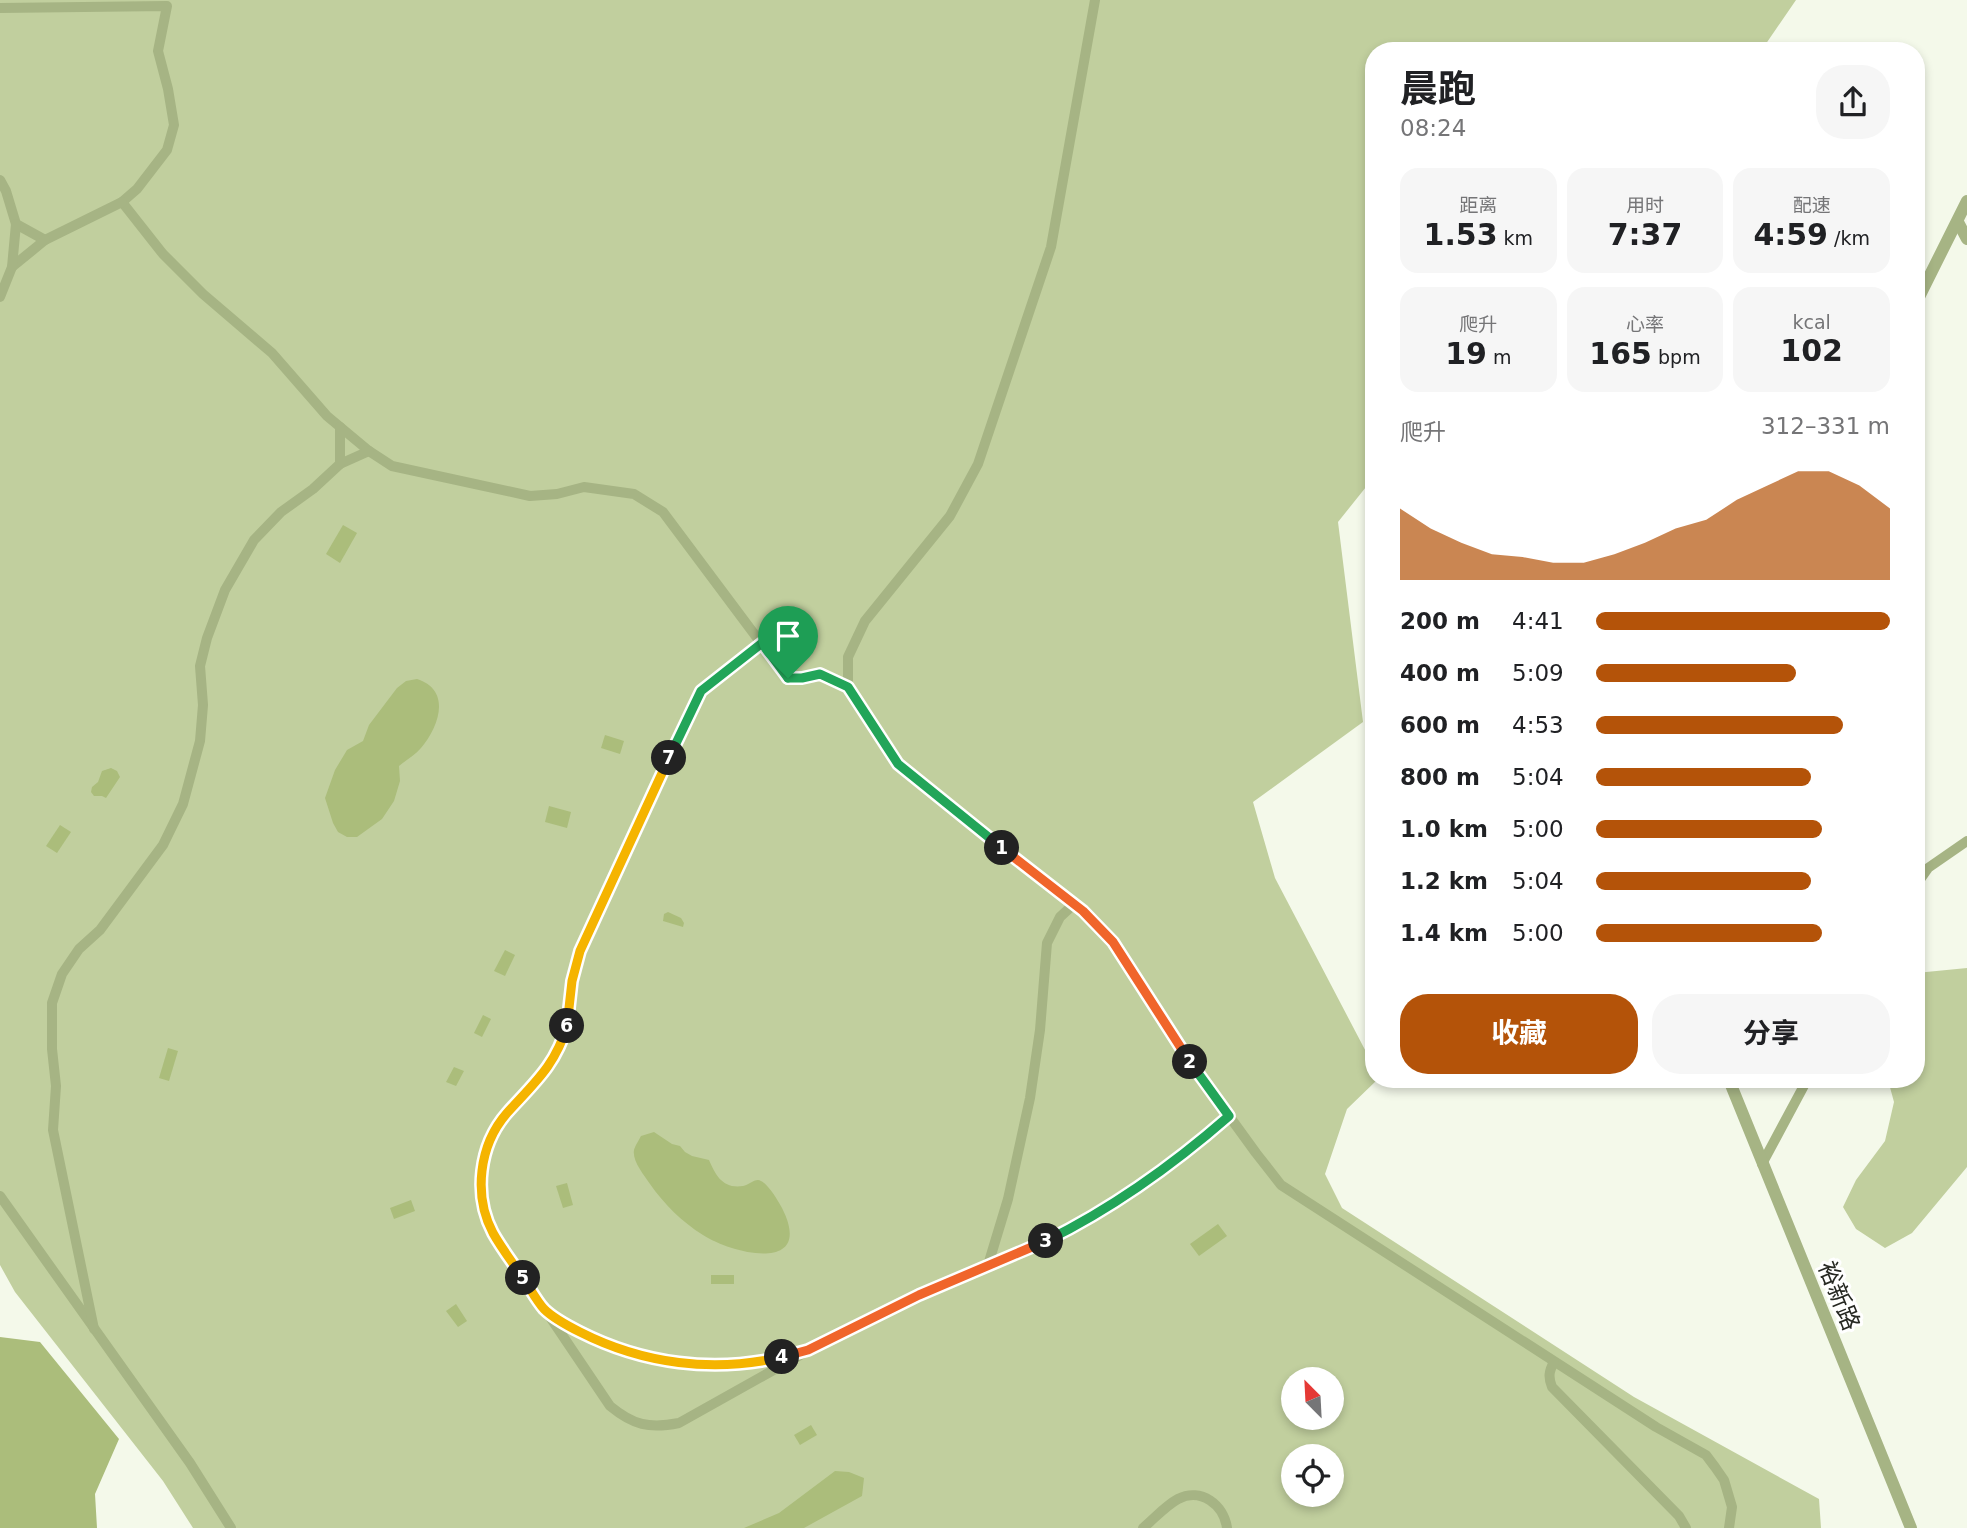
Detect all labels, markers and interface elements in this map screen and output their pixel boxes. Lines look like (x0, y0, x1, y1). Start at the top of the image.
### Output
button: share (1816, 65, 1890, 139)
text: 晨跑 (1400, 67, 1476, 111)
text: 08:24 (1400, 115, 1466, 141)
text: 距离 (1459, 194, 1497, 216)
text: 用时 (1626, 194, 1664, 216)
text: 配速 (1793, 194, 1831, 216)
text: 1.53 (1424, 217, 1498, 252)
text: 7:37 (1608, 217, 1682, 252)
text: 4:59 (1753, 217, 1828, 252)
text: km (1498, 227, 1533, 249)
text: /km (1828, 227, 1870, 249)
text: kcal (1792, 311, 1831, 333)
text: 爬升 (1459, 313, 1497, 335)
text: 心率 (1626, 313, 1664, 335)
text: 102 (1780, 333, 1843, 368)
text: 19 (1445, 336, 1487, 371)
text: 165 (1589, 336, 1652, 371)
text: m (1487, 346, 1511, 368)
text: bpm (1652, 346, 1701, 368)
text: 312–331 m (1761, 413, 1890, 439)
text: 爬升 (1400, 419, 1446, 445)
pin (758, 606, 818, 678)
text: 200 m (1400, 608, 1480, 634)
text: 4:41 (1512, 608, 1564, 634)
icon: arrive (769, 617, 807, 655)
text: 400 m (1400, 660, 1480, 686)
text: 5:09 (1512, 660, 1564, 686)
text: 600 m (1400, 712, 1480, 738)
text: 4:53 (1512, 712, 1564, 738)
pin: 7 (652, 740, 686, 776)
text: 7 (662, 746, 675, 768)
text: 800 m (1400, 764, 1480, 790)
text: 5:04 (1512, 764, 1564, 790)
text: 1.0 km (1400, 816, 1488, 842)
text: 5:00 (1512, 816, 1564, 842)
pin: 1 (984, 830, 1020, 866)
text: 1 (995, 836, 1008, 858)
text: 1.2 km (1400, 868, 1488, 894)
text: 5:04 (1512, 868, 1564, 894)
text: 1.4 km (1400, 920, 1488, 946)
text: 5:00 (1512, 920, 1564, 946)
button: 收藏 (1400, 994, 1638, 1074)
button: 分享 (1652, 994, 1890, 1074)
pin: 6 (550, 1009, 584, 1044)
text: 6 (560, 1014, 573, 1036)
pin: 2 (1172, 1044, 1208, 1080)
text: 2 (1183, 1050, 1196, 1072)
pin: 3 (1028, 1224, 1064, 1258)
text: 3 (1039, 1229, 1052, 1251)
street label: 裕新路 (1813, 1257, 1865, 1335)
pin: 5 (505, 1260, 540, 1296)
text: 5 (516, 1266, 529, 1288)
pin: 4 (764, 1340, 800, 1374)
text: 4 (775, 1345, 788, 1367)
north arrow (1281, 1367, 1344, 1430)
map controls (1281, 1367, 1344, 1507)
button: locate (1281, 1444, 1344, 1507)

